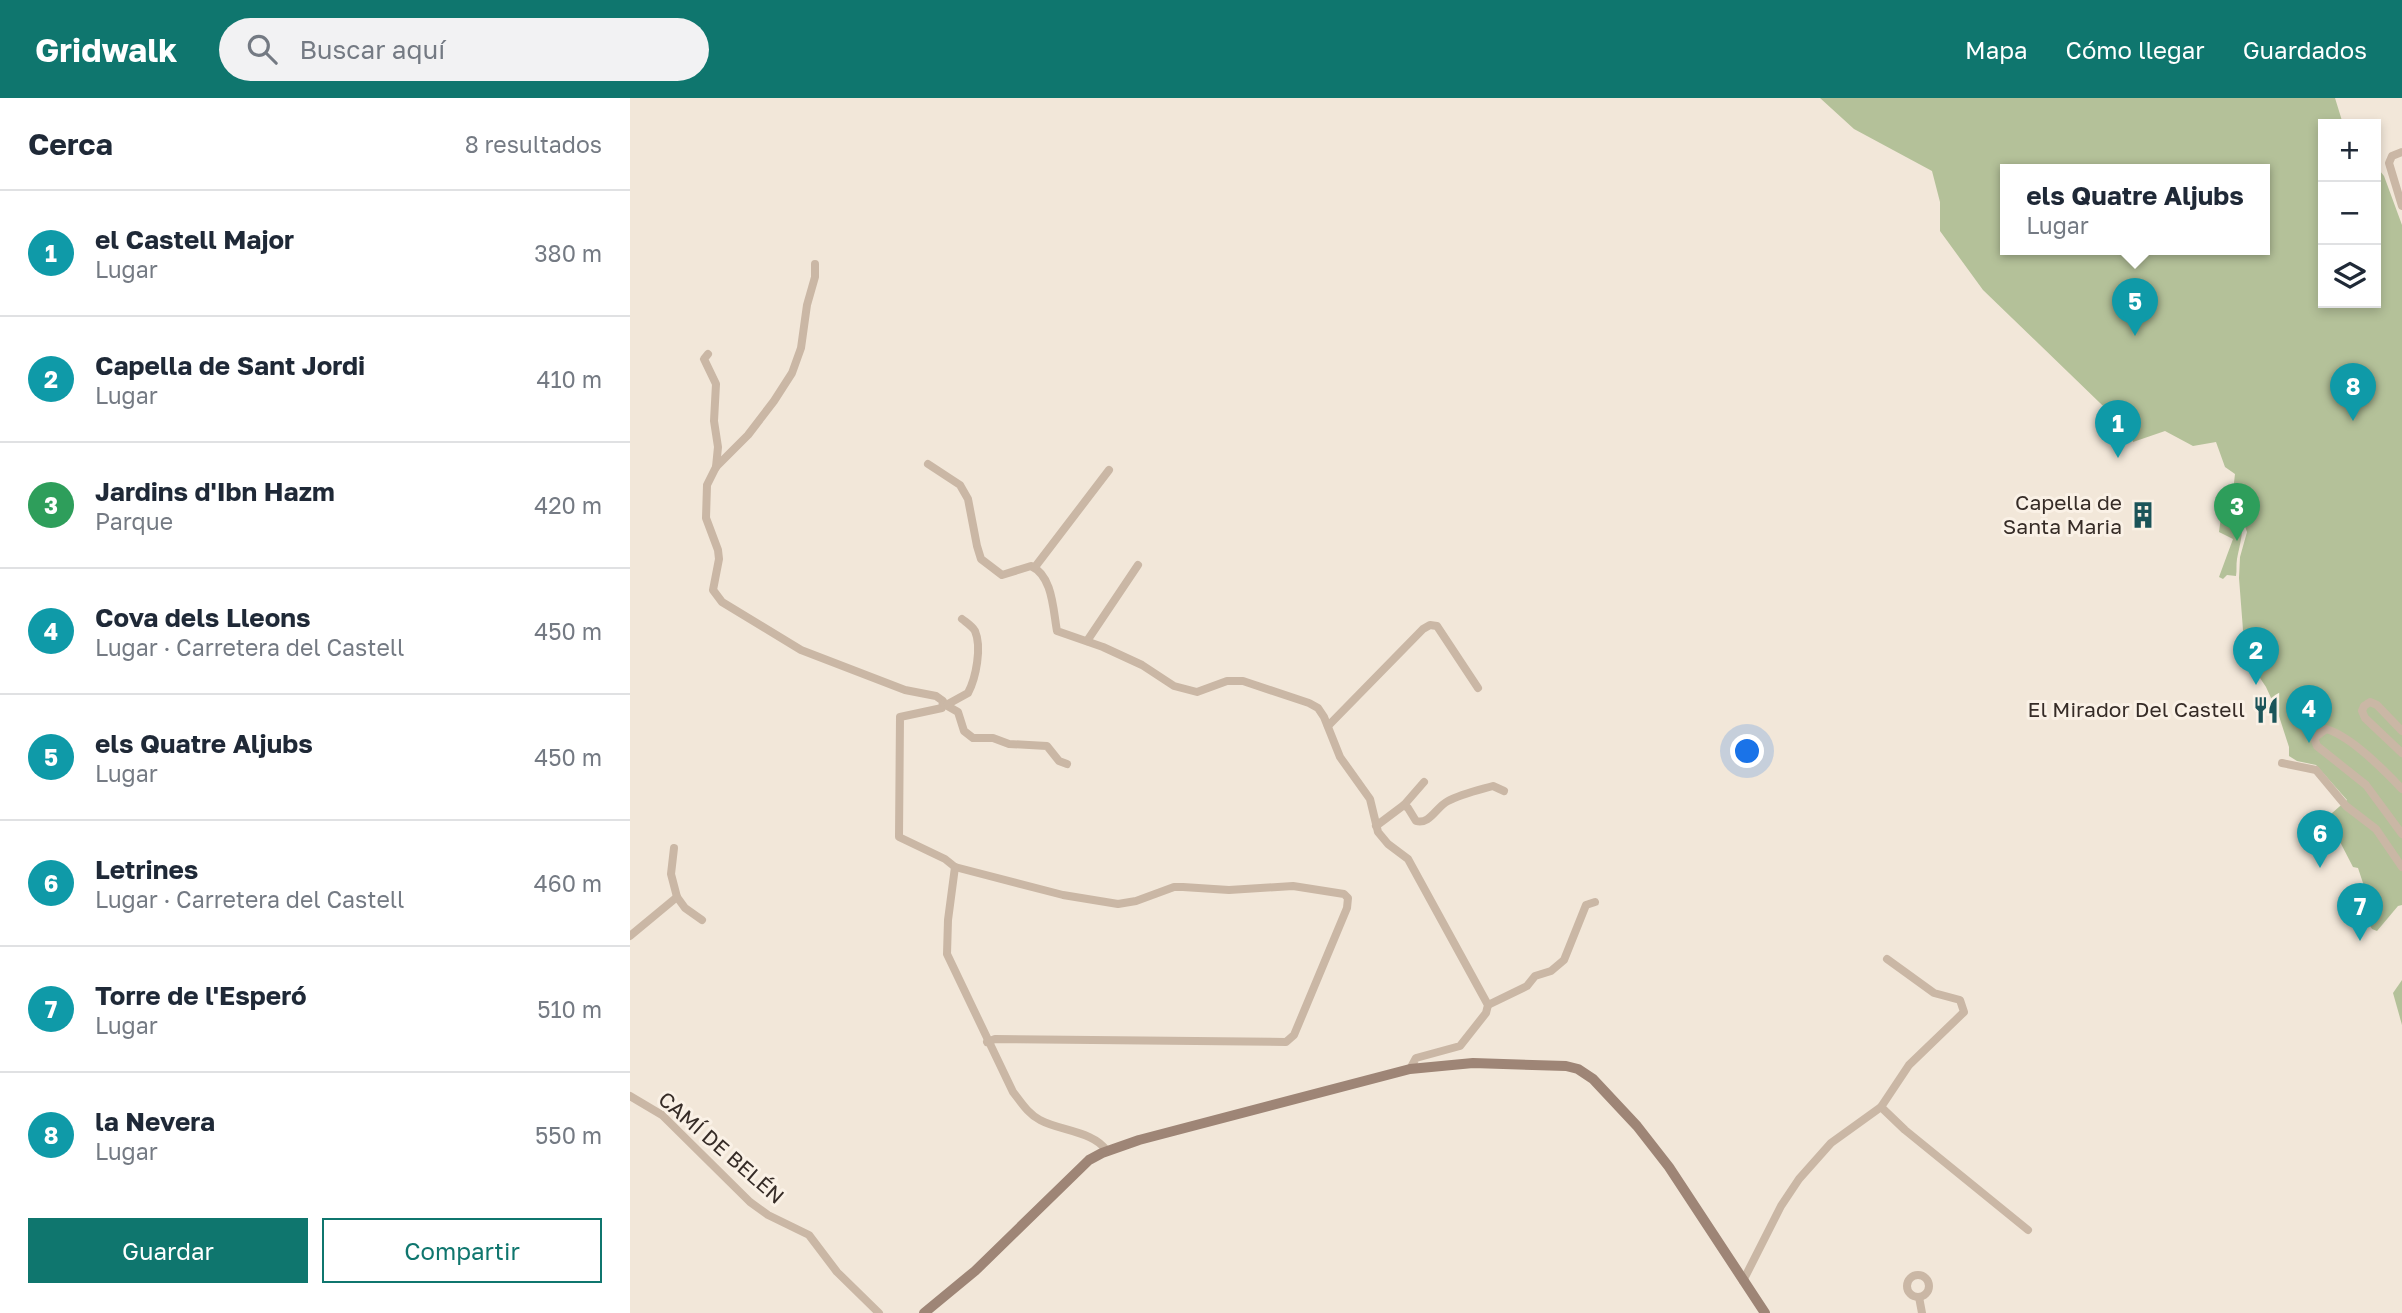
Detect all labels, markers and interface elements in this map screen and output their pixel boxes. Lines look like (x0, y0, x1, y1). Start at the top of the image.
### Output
search box (219, 18, 709, 81)
text: Gridwalk (35, 30, 177, 69)
icon: search (243, 30, 281, 68)
text: Buscar aquí (299, 34, 445, 65)
text: Mapa (1965, 35, 2028, 64)
text: Cómo llegar (2066, 35, 2205, 64)
text: Guardados (2243, 35, 2367, 64)
map controls (2318, 119, 2381, 308)
button: + (2318, 119, 2381, 182)
text: Cerca (28, 126, 113, 162)
text: 8 resultados (465, 130, 602, 158)
popup (2000, 164, 2270, 255)
text: els Quatre Aljubs (2026, 180, 2244, 211)
button: − (2318, 182, 2381, 245)
text: Lugar (2026, 211, 2089, 239)
text: el Castell Major (95, 224, 294, 255)
text: 1 (45, 239, 57, 267)
text: 380 m (534, 239, 602, 267)
button: layers (2318, 245, 2381, 308)
text: Lugar (95, 255, 158, 283)
pin: 5 (2112, 278, 2158, 336)
text: Capella de Sant Jordi (95, 350, 365, 381)
pin: 8 (2330, 363, 2376, 421)
text: 2 (44, 365, 58, 393)
text: 410 m (536, 365, 602, 393)
text: Lugar (95, 381, 158, 409)
pin: 1 (2095, 400, 2141, 458)
text: Jardins d'Ibn Hazm (95, 476, 335, 507)
pin: 3 (2214, 483, 2260, 541)
place label: Capella de Santa Maria (2003, 489, 2122, 539)
text: 3 (44, 491, 58, 519)
text: 420 m (534, 491, 602, 519)
building icon: Capella de Santa Maria (2128, 500, 2158, 530)
text: Parque (95, 507, 173, 535)
text: Cova dels Lleons (95, 602, 311, 633)
text: 4 (44, 617, 58, 645)
text: 450 m (534, 617, 602, 645)
pin: 2 (2233, 627, 2279, 685)
text: Lugar · Carretera del Castell (95, 633, 404, 661)
pin: 4 (2286, 685, 2332, 743)
restaurant icon: El Mirador Del Castell (2251, 695, 2281, 725)
place label: El Mirador Del Castell (2028, 696, 2245, 722)
text: els Quatre Aljubs (95, 728, 313, 759)
your location (1730, 734, 1764, 768)
text: 5 (44, 743, 58, 771)
text: 450 m (534, 743, 602, 771)
text: Lugar (95, 759, 158, 787)
pin: 6 (2297, 810, 2343, 868)
text: Letrines (95, 854, 198, 885)
text: 6 (44, 869, 58, 897)
text: 460 m (534, 869, 602, 897)
pin: 7 (2337, 883, 2383, 941)
text: Lugar · Carretera del Castell (95, 885, 404, 913)
text: Torre de l'Esperó (95, 980, 307, 1011)
text: 7 (45, 995, 57, 1023)
text: 510 m (537, 995, 602, 1023)
text: Lugar (95, 1011, 158, 1039)
street label: CAMÍ DE BELÉN (653, 1086, 790, 1209)
text: la Nevera (95, 1106, 215, 1137)
text: 8 (44, 1121, 58, 1149)
text: 550 m (535, 1121, 602, 1149)
text: Lugar (95, 1137, 158, 1165)
button: Guardar (28, 1218, 308, 1283)
button: Compartir (322, 1218, 602, 1283)

